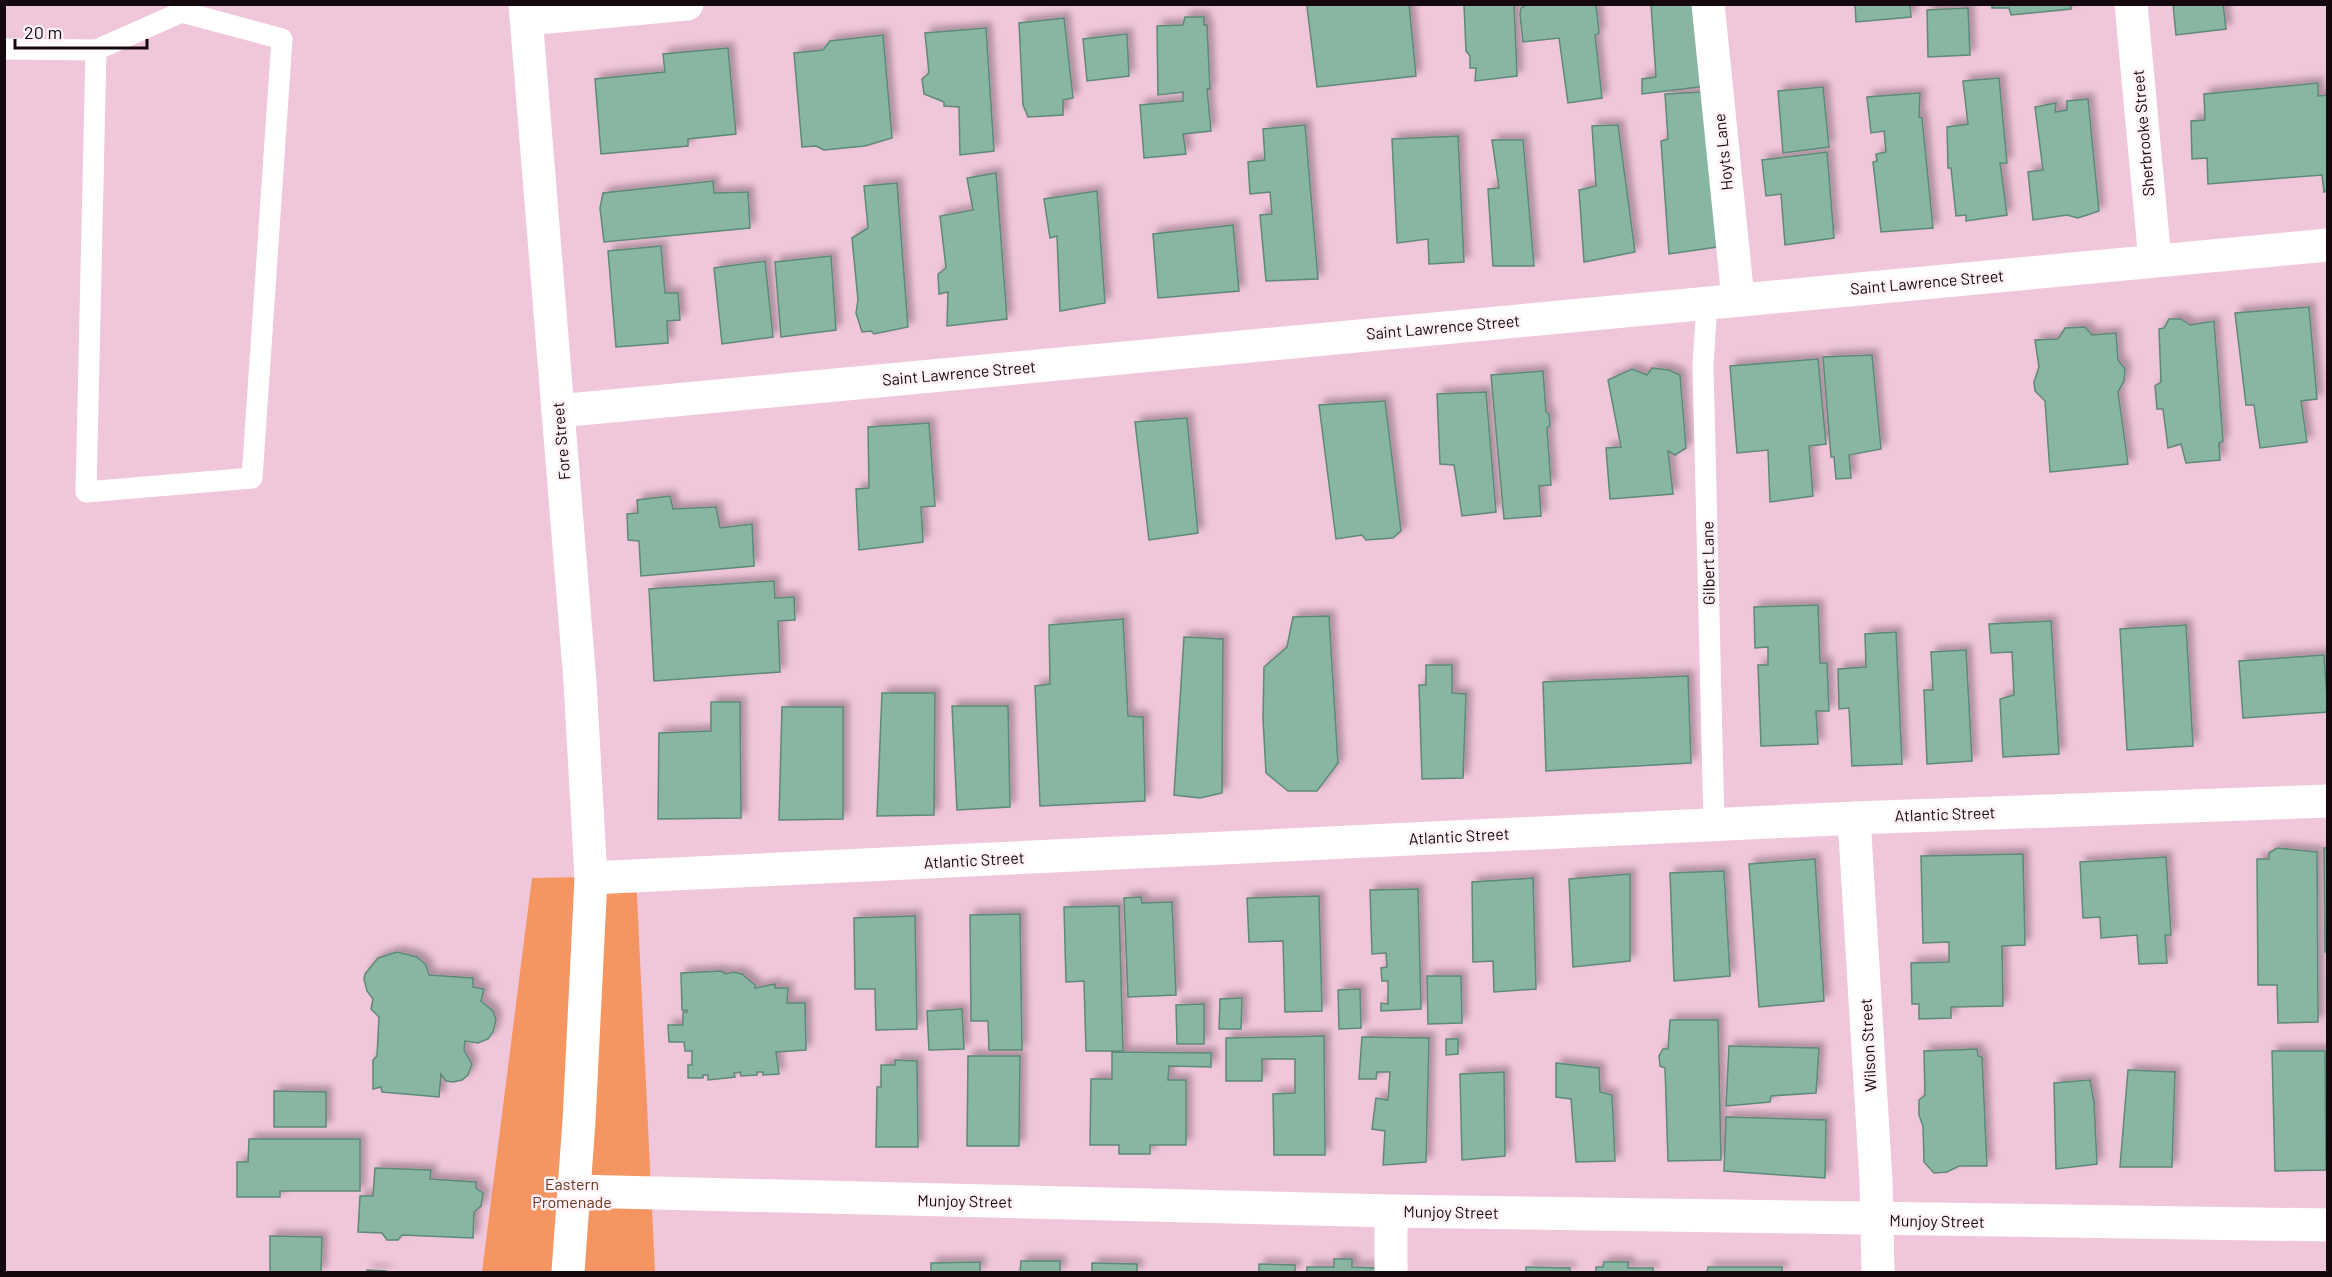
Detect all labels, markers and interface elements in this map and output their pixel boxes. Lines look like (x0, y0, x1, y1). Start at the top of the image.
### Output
scale bar (15, 12, 147, 50)
text: 20 m (24, 21, 62, 43)
street label: Sherbrooke Street (2127, 69, 2158, 197)
street label: Hoyts Lane (1709, 113, 1736, 191)
street label: Saint Lawrence Street (1849, 265, 2005, 298)
street label: Saint Lawrence Street (1365, 310, 1521, 343)
street label: Saint Lawrence Street (881, 356, 1037, 389)
street label: Fore Street (548, 401, 573, 481)
street label: Gilbert Lane (1697, 521, 1718, 605)
street label: Atlantic Street (1894, 802, 1996, 825)
street label: Atlantic Street (1408, 823, 1510, 848)
street label: Atlantic Street (923, 847, 1025, 872)
street label: Wilson Street (1856, 998, 1879, 1092)
park label: Eastern Promenade (532, 1174, 612, 1211)
street label: Munjoy Street (917, 1190, 1013, 1211)
street label: Munjoy Street (1403, 1201, 1499, 1222)
street label: Munjoy Street (1889, 1210, 1985, 1231)

